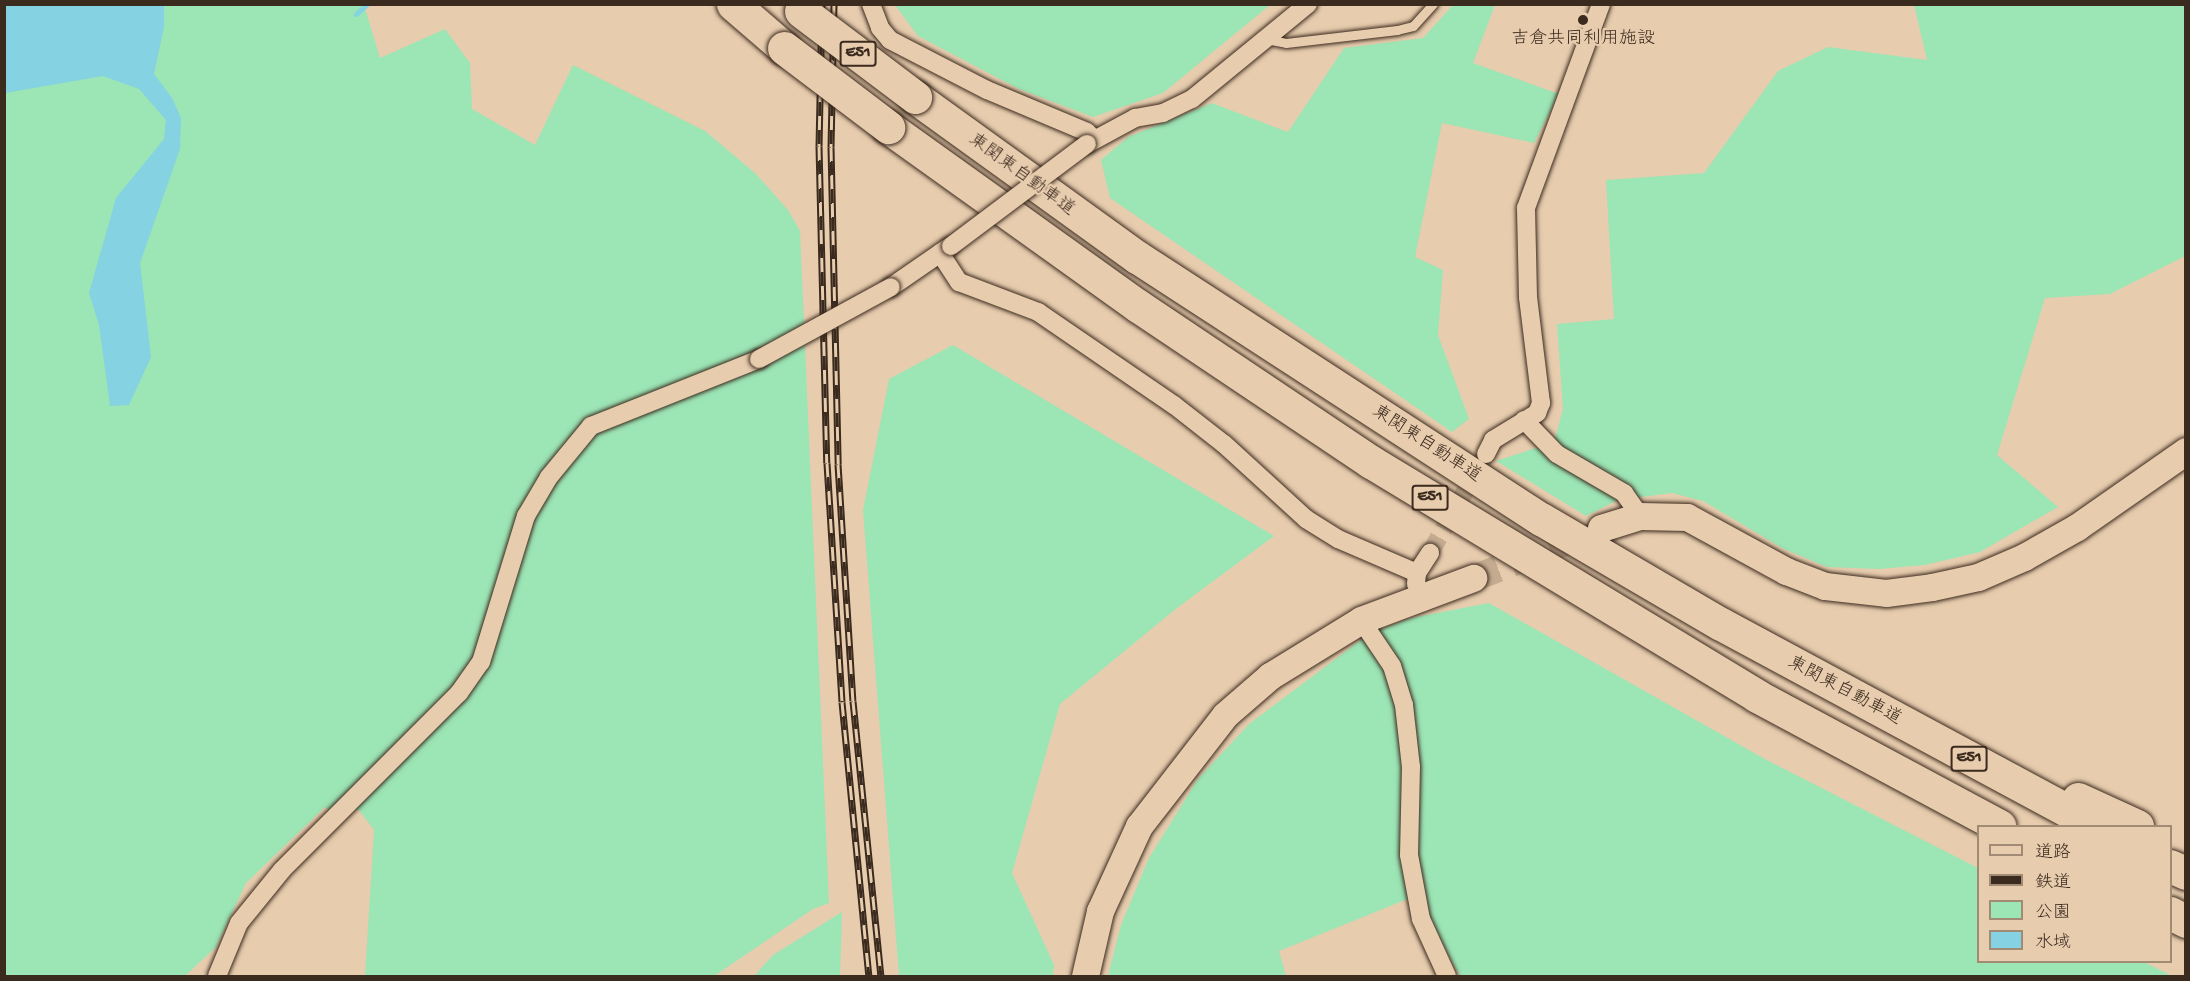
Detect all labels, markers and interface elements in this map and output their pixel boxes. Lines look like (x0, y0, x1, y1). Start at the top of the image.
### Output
marker: 吉倉共同利用施設 (1576, 13, 1590, 27)
place label: 吉倉共同利用施設 (1511, 29, 1655, 51)
road number: E51 (838, 41, 878, 67)
street label: 東関東自動車道 (964, 130, 1078, 222)
street label: 東関東自動車道 (1367, 402, 1485, 488)
road number: E51 (1410, 485, 1450, 511)
street label: 東関東自動車道 (1783, 653, 1905, 731)
road number: E51 (1950, 746, 1988, 772)
legend (1977, 825, 2172, 963)
text: 道路 (2035, 843, 2071, 864)
text: 鉄道 (2035, 873, 2071, 894)
text: 公園 (2035, 903, 2071, 924)
text: 水域 (2035, 933, 2071, 954)

